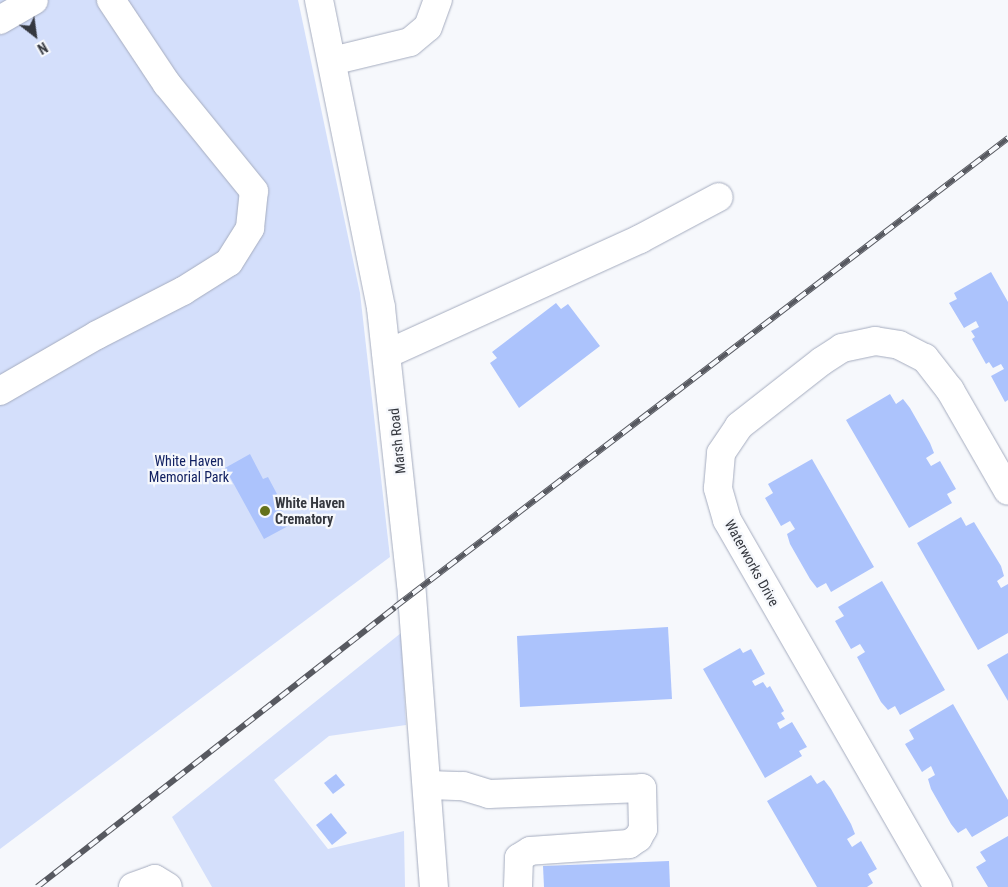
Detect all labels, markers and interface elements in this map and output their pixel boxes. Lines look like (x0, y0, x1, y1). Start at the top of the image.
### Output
north arrow (10, 10, 60, 60)
text: N (35, 39, 50, 57)
street label: Marsh Road (385, 407, 409, 475)
park label: White Haven Memorial Park (149, 453, 229, 486)
place label: White Haven Crematory (275, 495, 345, 528)
marker: White Haven Crematory (259, 505, 271, 517)
street label: Waterworks Drive (721, 517, 783, 609)

